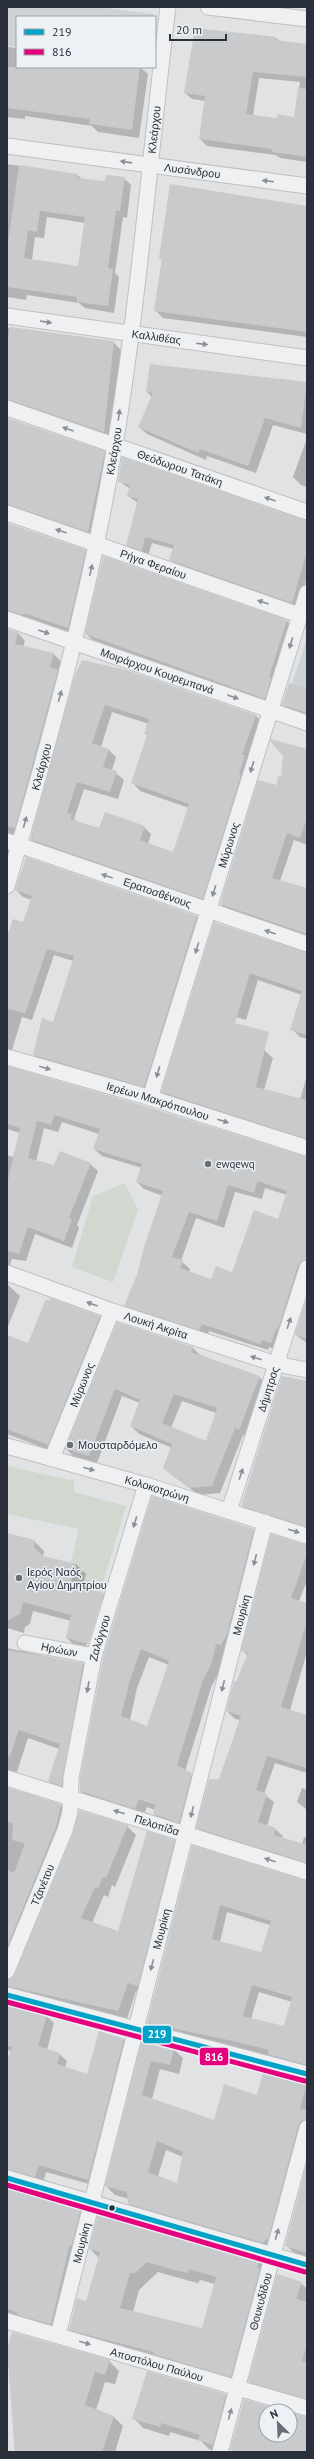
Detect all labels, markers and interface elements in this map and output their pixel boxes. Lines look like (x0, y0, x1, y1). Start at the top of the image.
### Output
legend (16, 16, 156, 68)
scale bar (170, 16, 226, 42)
text: 20 m (176, 22, 202, 37)
text: 219 (52, 24, 72, 39)
text: 816 (52, 44, 72, 59)
street label: Κλεάρχου (145, 105, 164, 154)
one-way arrow (119, 159, 132, 165)
street label: Λυσάνδρου (163, 160, 221, 181)
one-way arrow (262, 178, 274, 184)
one-way arrow (39, 319, 52, 325)
street label: Καλλιθέας (131, 327, 182, 347)
one-way arrow (196, 341, 208, 347)
one-way arrow (117, 409, 123, 421)
one-way arrow (62, 426, 74, 432)
street label: Κλεάρχου (103, 426, 125, 476)
street label: Θεόδωρου Τατάκη (135, 447, 225, 489)
one-way arrow (264, 496, 276, 502)
one-way arrow (54, 528, 66, 534)
street label: Ρήγα Φεραίου (118, 546, 188, 582)
one-way arrow (88, 564, 94, 576)
one-way arrow (256, 599, 268, 605)
one-way arrow (38, 629, 50, 635)
one-way arrow (288, 637, 294, 649)
street label: Μοιράρχου Κουρεμπανά (99, 645, 216, 697)
one-way arrow (57, 690, 63, 703)
one-way arrow (227, 694, 239, 700)
street label: Κλεάρχου (28, 742, 54, 792)
one-way arrow (249, 761, 255, 773)
one-way arrow (23, 815, 29, 828)
street label: Μύρωνος (215, 820, 242, 869)
one-way arrow (101, 873, 113, 879)
street label: Ερατοσθένους (121, 874, 193, 911)
one-way arrow (211, 886, 217, 898)
one-way arrow (264, 928, 276, 934)
one-way arrow (194, 942, 200, 954)
one-way arrow (39, 1065, 51, 1071)
one-way arrow (155, 1066, 161, 1078)
street label: Ιερέων Μακρόπουλου (105, 1079, 211, 1123)
one-way arrow (217, 1118, 229, 1124)
place label: ewqewq (216, 1157, 255, 1171)
marker: ewqewq (203, 1159, 213, 1169)
one-way arrow (86, 1301, 98, 1307)
street label: Λουκή Ακρίτα (122, 1308, 190, 1342)
one-way arrow (286, 1317, 292, 1329)
one-way arrow (249, 1355, 261, 1361)
street label: Μύρωνος (66, 1360, 97, 1409)
street label: Δήμητρος (254, 1365, 282, 1413)
place label: Μουσταρδόμελο (78, 1438, 158, 1452)
marker: Μουσταρδόμελο (65, 1440, 75, 1450)
one-way arrow (84, 1466, 96, 1472)
one-way arrow (238, 1467, 244, 1479)
street label: Κολοκοτρώνη (123, 1472, 191, 1505)
one-way arrow (132, 1516, 138, 1528)
one-way arrow (288, 1528, 300, 1534)
one-way arrow (252, 1553, 258, 1566)
place label: Ιερός Ναός Αγίου Δημητρίου (27, 1565, 107, 1592)
marker: Ιερός Ναός Αγίου Δημητρίου (14, 1573, 24, 1583)
street label: Μουρίκη (229, 1593, 253, 1637)
street label: Ζαλόγγου (86, 1613, 113, 1662)
street label: Ηρώων (40, 1639, 79, 1660)
one-way arrow (220, 1679, 226, 1692)
one-way arrow (85, 1681, 91, 1693)
one-way arrow (188, 1805, 194, 1818)
one-way arrow (113, 1809, 125, 1815)
street label: Πελοπίδα (133, 1811, 182, 1839)
one-way arrow (263, 1857, 275, 1863)
street label: Τζανέτου (28, 1862, 57, 1908)
street label: Μουρίκη (149, 1907, 173, 1951)
one-way arrow (148, 1958, 154, 1971)
line badge: 219 (142, 2025, 172, 2044)
text: 219 (148, 2027, 166, 2041)
line badge: 816 (199, 2047, 229, 2066)
text: 816 (205, 2050, 223, 2064)
unlabelled marker (107, 2203, 117, 2213)
street label: Μουρίκη (70, 2221, 93, 2265)
one-way arrow (275, 2228, 281, 2241)
street label: Θουκυδίδου (246, 2271, 275, 2332)
one-way arrow (79, 2340, 91, 2346)
street label: Αποστόλου Παύλου (109, 2344, 205, 2385)
north arrow (258, 2403, 298, 2443)
text: N (268, 2406, 280, 2422)
one-way arrow (228, 2408, 234, 2421)

